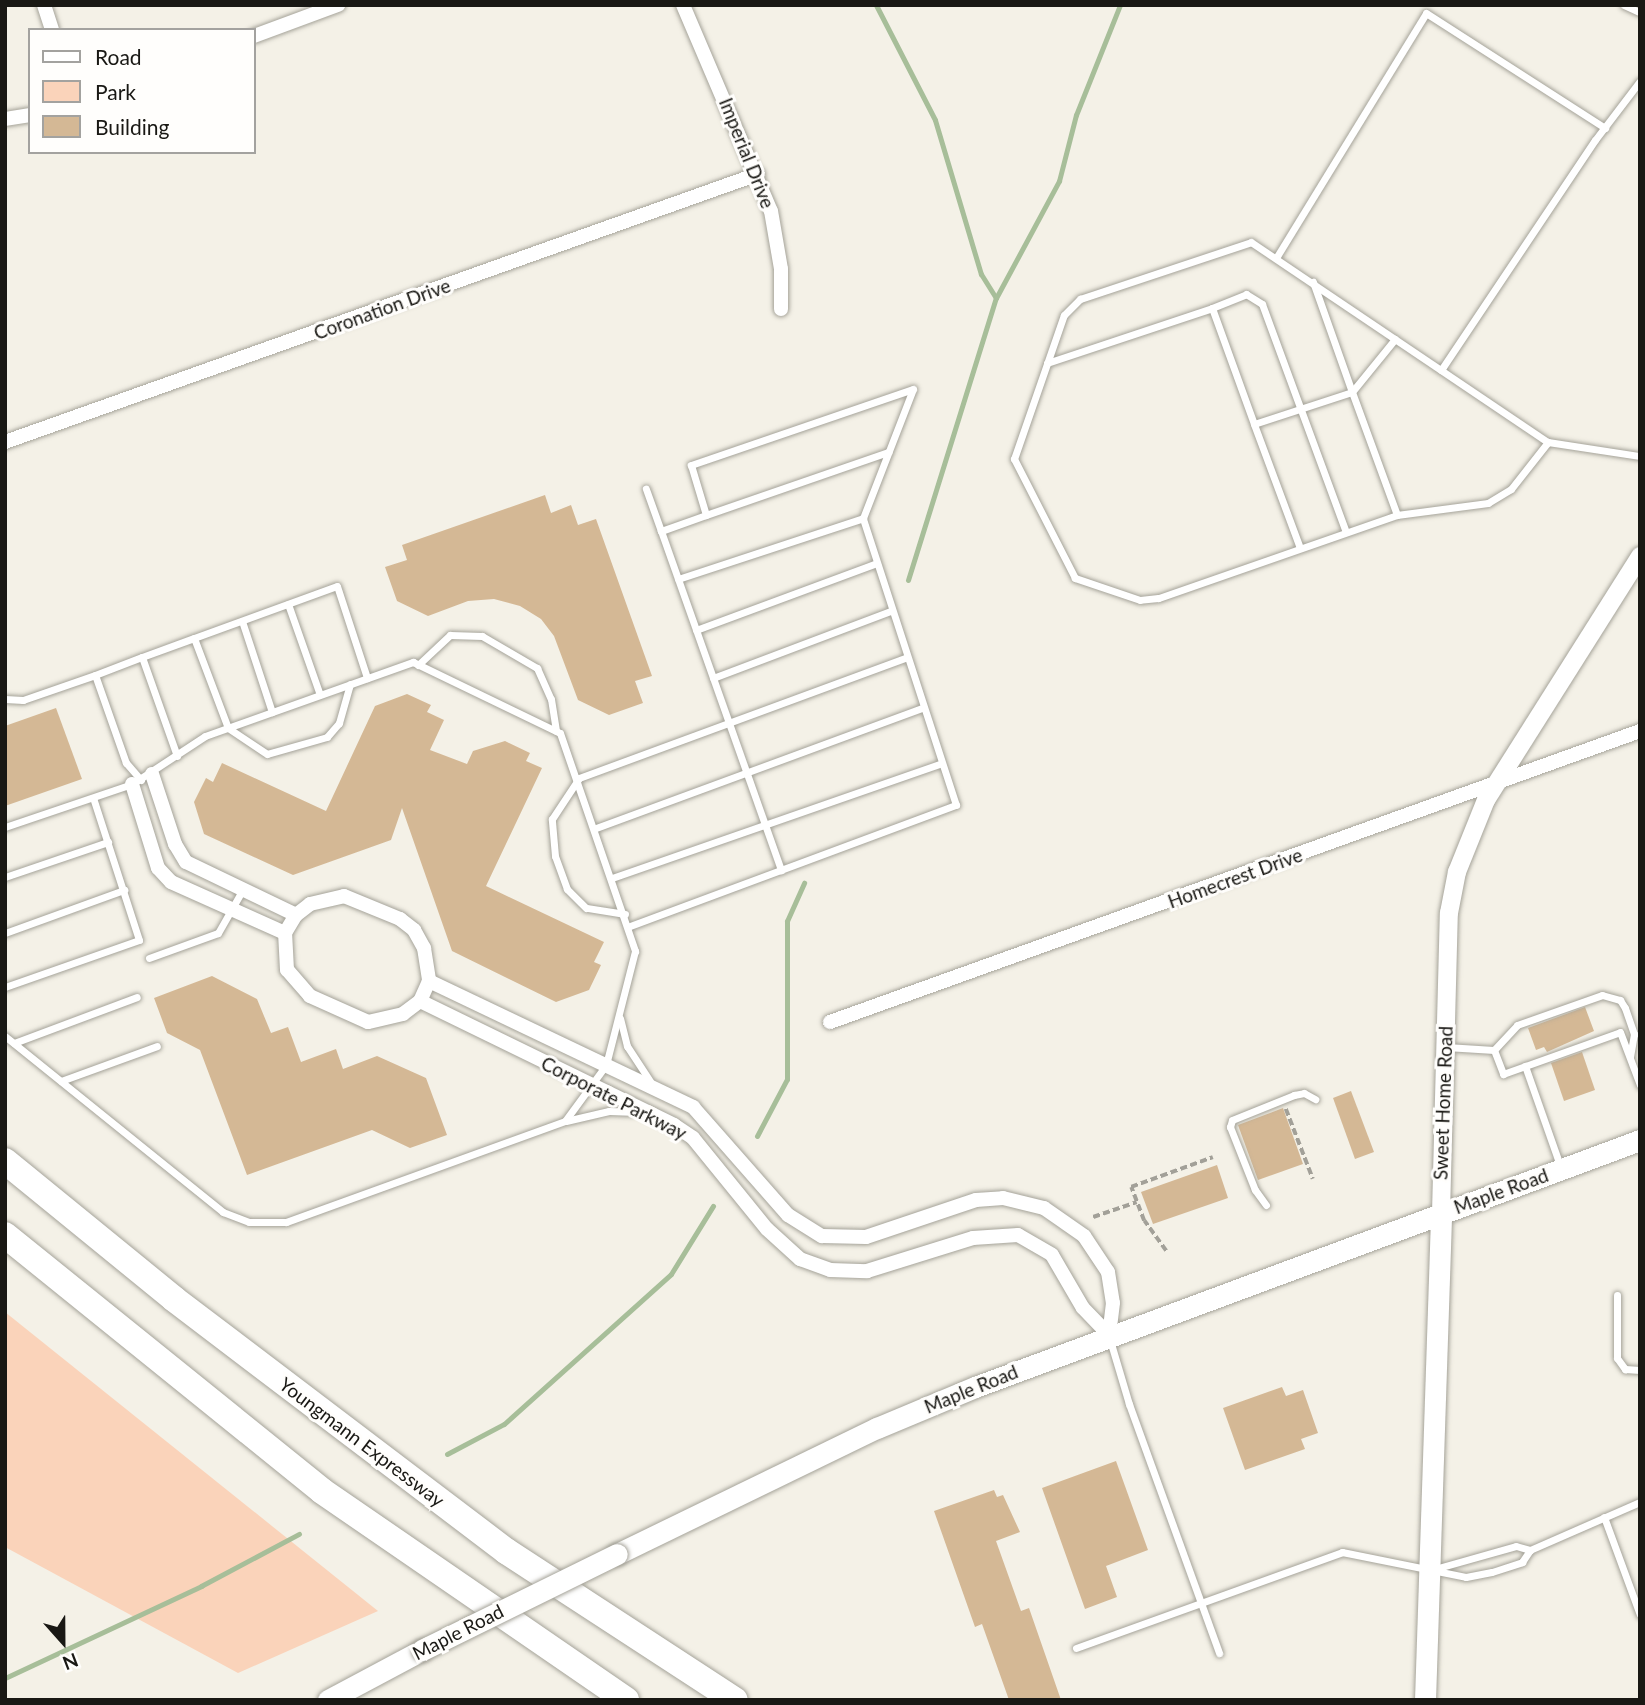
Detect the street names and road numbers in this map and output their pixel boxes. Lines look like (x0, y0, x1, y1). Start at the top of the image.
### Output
street label: Imperial Drive (715, 94, 779, 212)
street label: Coronation Drive (311, 274, 453, 344)
street label: Homecrest Drive (1165, 843, 1305, 913)
street label: Sweet Home Road (1429, 1026, 1457, 1180)
street label: Corporate Parkway (537, 1051, 691, 1145)
street label: Maple Road (1451, 1163, 1551, 1219)
street label: Maple Road (921, 1360, 1021, 1418)
street label: Youngmann Expressway (275, 1373, 449, 1511)
street label: Maple Road (409, 1599, 507, 1665)

